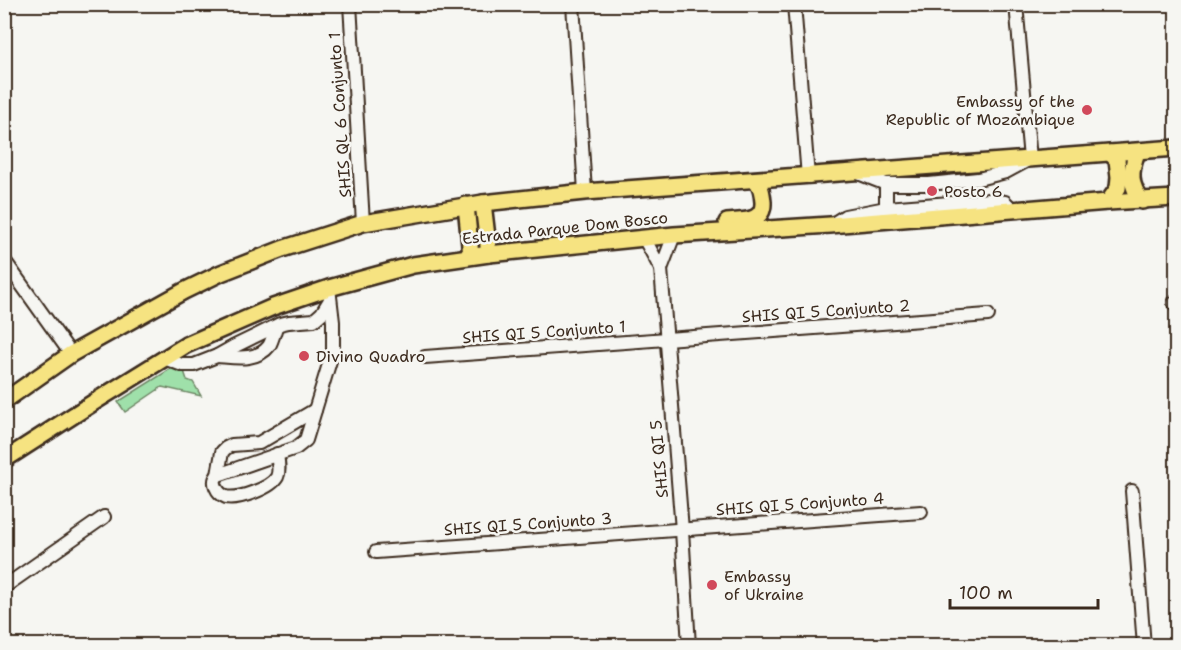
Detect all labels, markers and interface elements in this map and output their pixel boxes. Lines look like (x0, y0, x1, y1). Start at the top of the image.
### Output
street label: SHIS QL 6 Conjunto 1 (324, 32, 356, 198)
place label: Embassy of the Republic of Mozambique (886, 91, 1075, 130)
marker: Embassy of the Republic of Mozambique (1080, 103, 1094, 117)
place label: Posto 6 (944, 181, 1003, 202)
marker: Posto 6 (925, 184, 939, 198)
street label: Estrada Parque Dom Bosco (461, 207, 669, 249)
street label: SHIS QI 5 Conjunto 2 (741, 295, 911, 327)
street label: SHIS QI 5 Conjunto 1 (462, 316, 626, 348)
place label: Divino Quadro (316, 346, 426, 367)
marker: Divino Quadro (297, 349, 311, 363)
street label: SHIS QI 5 (645, 419, 673, 499)
street label: SHIS QI 5 Conjunto 4 (715, 488, 885, 520)
street label: SHIS QI 5 Conjunto 3 (443, 508, 613, 540)
place label: Embassy of Ukraine (724, 566, 804, 605)
scale bar (950, 572, 1098, 610)
marker: Embassy of Ukraine (705, 578, 719, 592)
text: 100 m (959, 581, 1013, 605)

